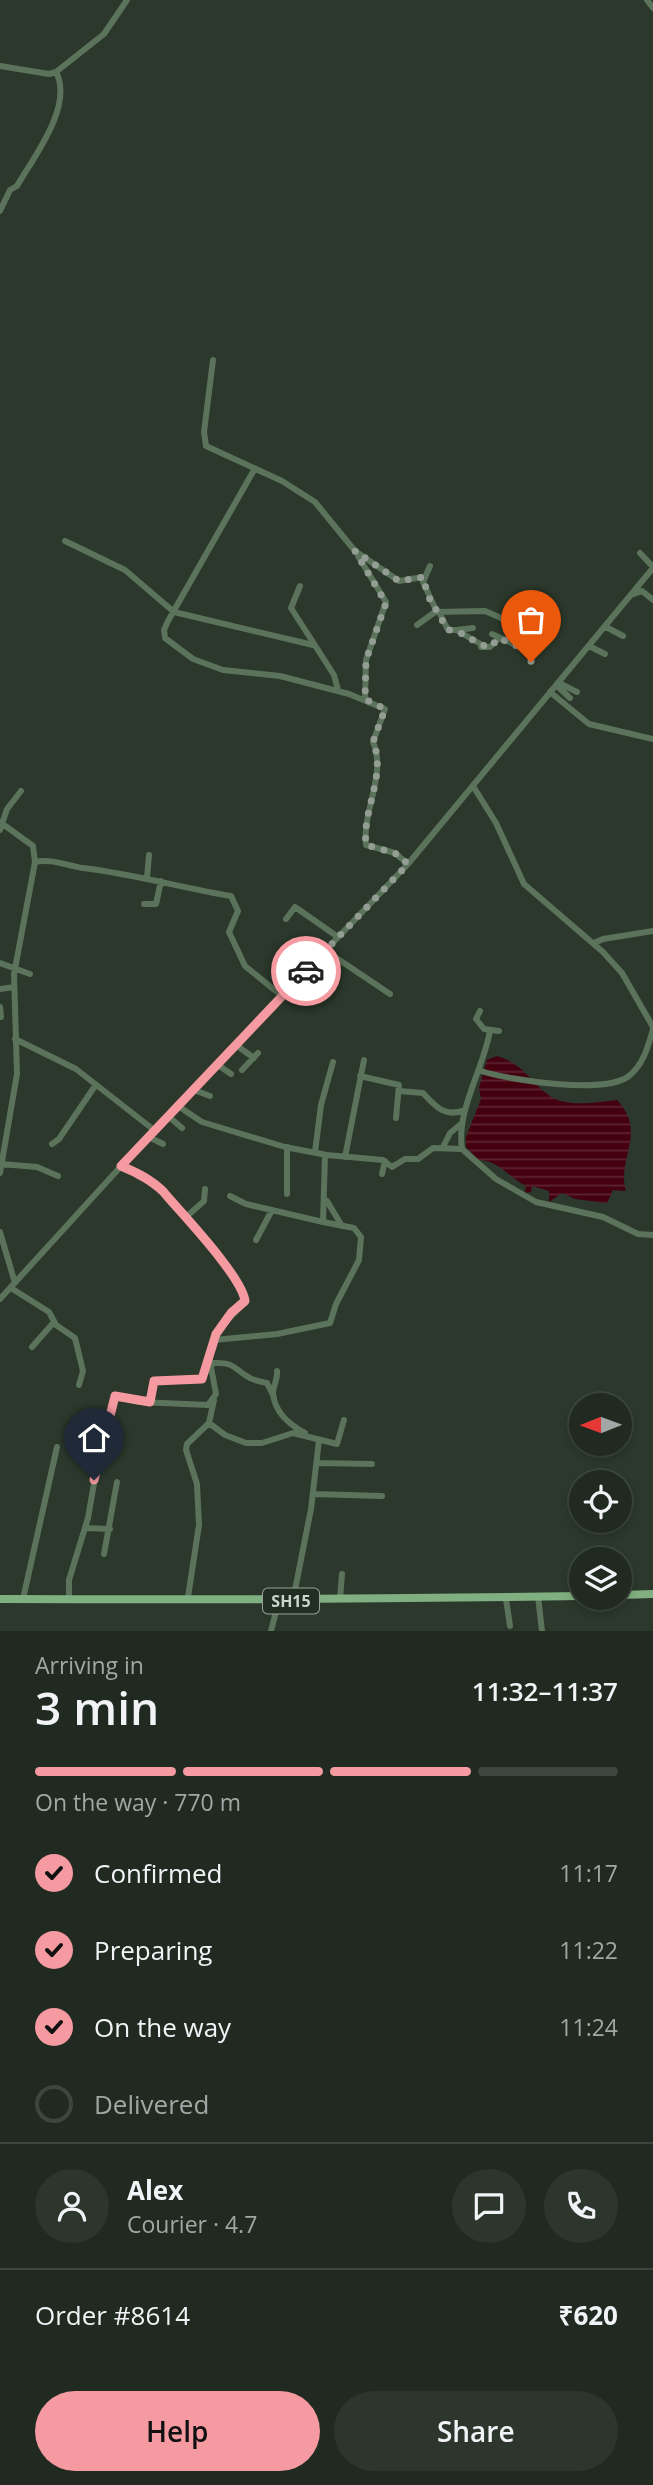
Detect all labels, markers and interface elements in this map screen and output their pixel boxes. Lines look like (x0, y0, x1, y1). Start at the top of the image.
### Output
pin (501, 590, 561, 662)
icon: bag (512, 601, 550, 639)
courier (271, 936, 341, 1006)
icon: car (287, 952, 325, 990)
north arrow (569, 1393, 632, 1456)
map controls (569, 1393, 632, 1610)
pin (64, 1408, 124, 1480)
icon: home (75, 1419, 113, 1457)
button: locate (569, 1470, 632, 1533)
button: layers (569, 1547, 632, 1610)
road number: SH15 (263, 1588, 319, 1614)
text: Arriving in (35, 1649, 144, 1681)
text: 11:32–11:37 (472, 1673, 618, 1709)
text: 3 min (35, 1676, 159, 1738)
text: On the way · 770 m (35, 1786, 241, 1818)
icon: check (35, 1854, 73, 1892)
text: Confirmed (94, 1855, 222, 1891)
text: 11:17 (559, 1857, 618, 1889)
icon: check (35, 1931, 73, 1969)
text: Preparing (94, 1932, 212, 1968)
text: 11:22 (559, 1934, 618, 1966)
icon: check (35, 2008, 73, 2046)
text: On the way (94, 2009, 231, 2045)
text: 11:24 (559, 2011, 618, 2043)
text: Delivered (94, 2086, 209, 2122)
button: person (35, 2169, 109, 2243)
button: chat (452, 2169, 526, 2243)
button: phone (544, 2169, 618, 2243)
text: Alex (127, 2172, 183, 2208)
text: Courier · 4.7 (127, 2208, 257, 2240)
text: Order #8614 (35, 2297, 190, 2333)
text: ₹620 (559, 2297, 618, 2333)
button: Help (35, 2391, 320, 2471)
button: Share (334, 2391, 618, 2471)

